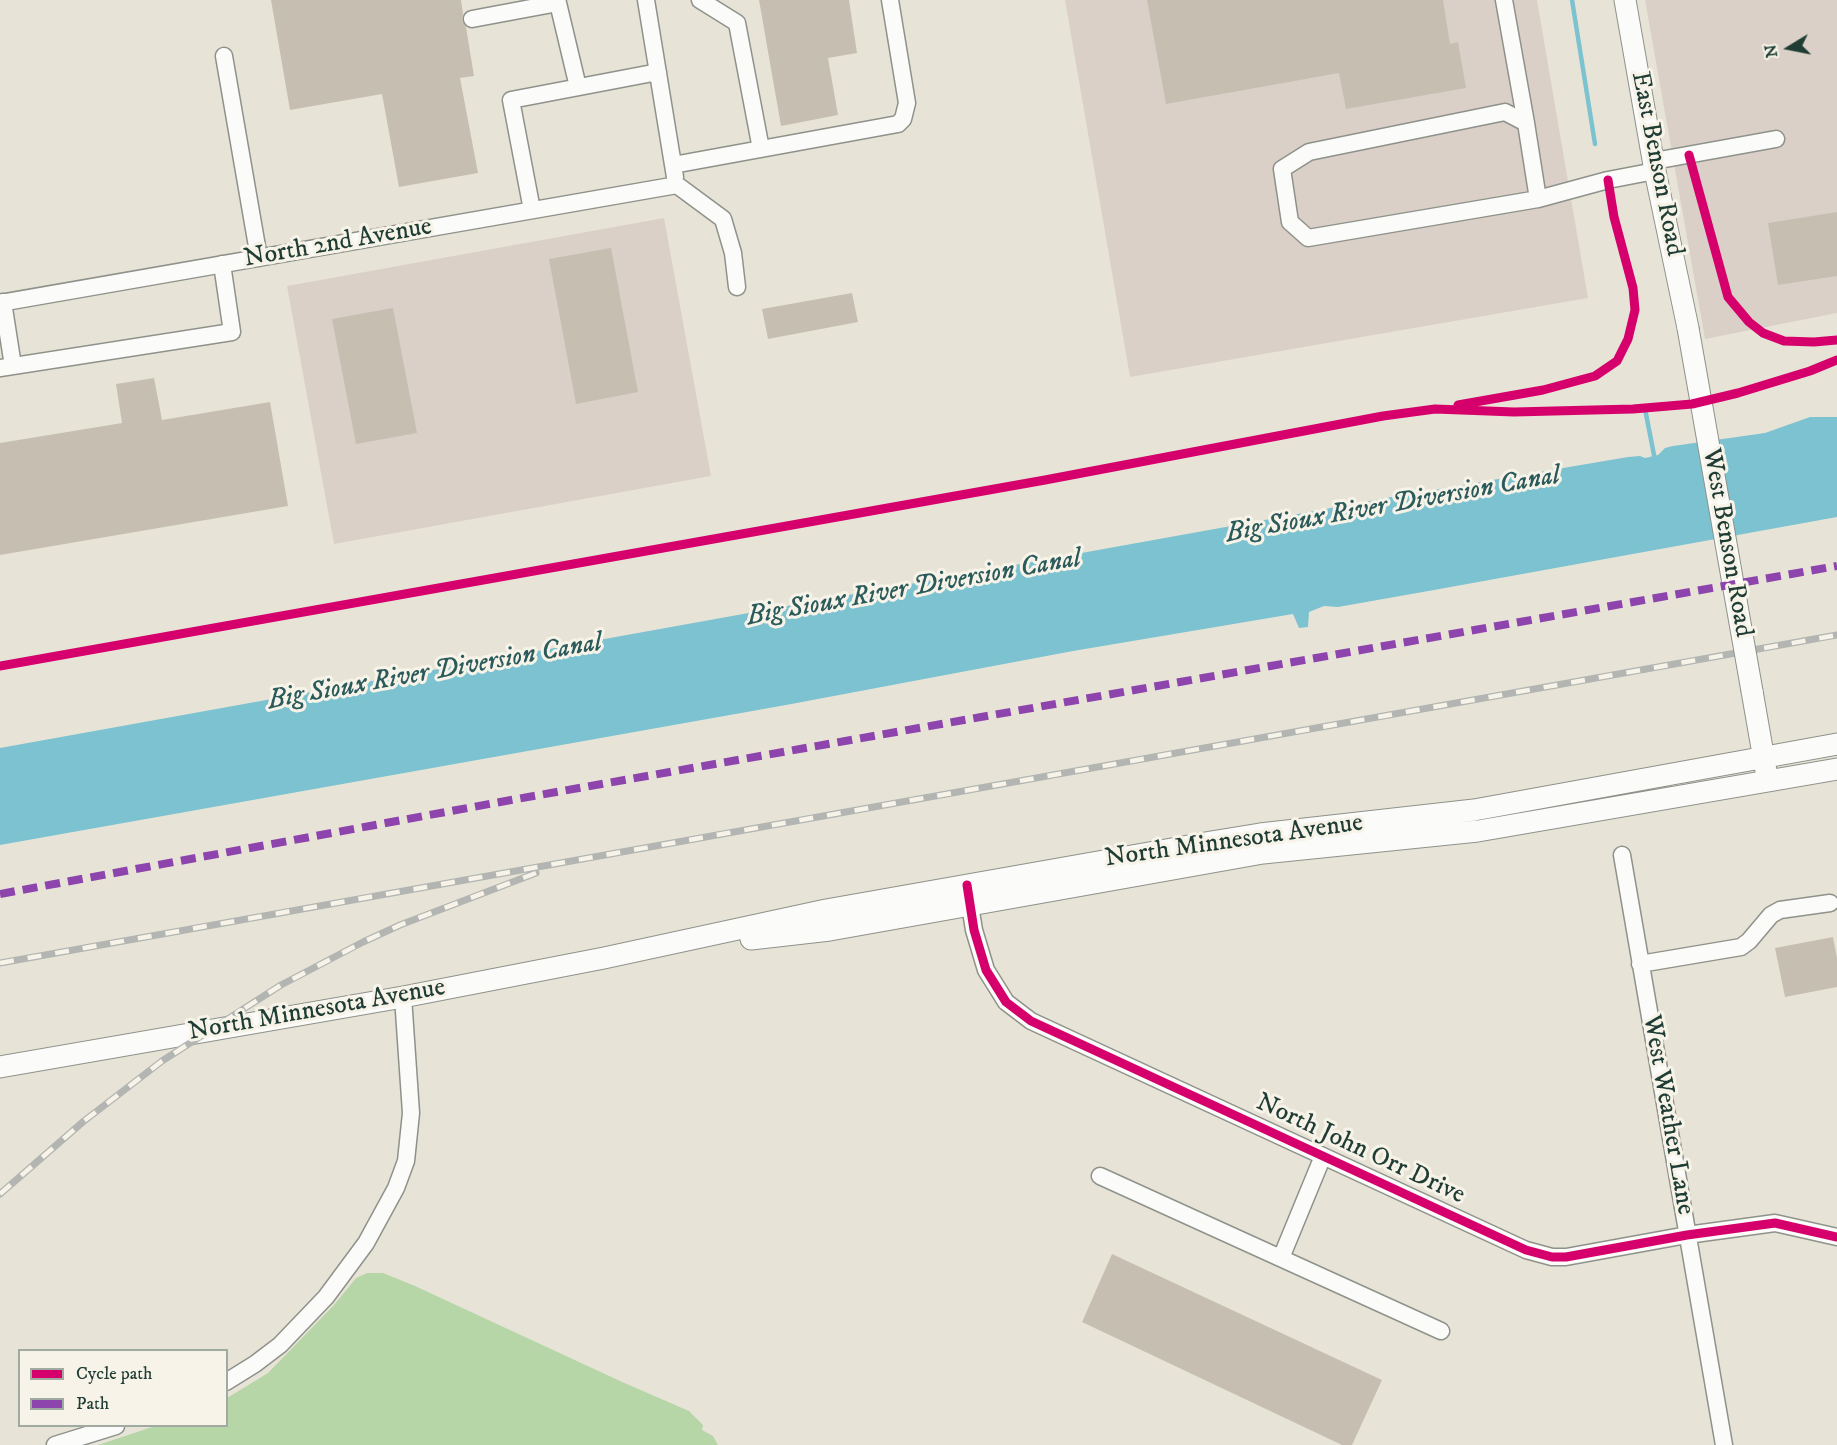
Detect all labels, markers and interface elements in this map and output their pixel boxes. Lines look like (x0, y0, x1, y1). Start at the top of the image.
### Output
north arrow (1759, 18, 1819, 78)
text: N (1760, 43, 1782, 59)
street label: East Benson Road (1623, 69, 1689, 259)
street label: North 2nd Avenue (242, 212, 434, 276)
street label: West Benson Road (1694, 446, 1758, 640)
water label: Big Sioux River Diversion Canal (1223, 461, 1563, 551)
water label: Big Sioux River Diversion Canal (744, 544, 1084, 634)
water label: Big Sioux River Diversion Canal (265, 628, 605, 718)
street label: North Minnesota Avenue (1103, 808, 1365, 876)
street label: North Minnesota Avenue (186, 973, 448, 1049)
street label: West Weather Lane (1634, 1013, 1700, 1217)
street label: North John Orr Drive (1251, 1088, 1469, 1212)
legend (18, 1349, 228, 1427)
text: Cycle path (76, 1363, 153, 1385)
text: Path (76, 1393, 109, 1415)

